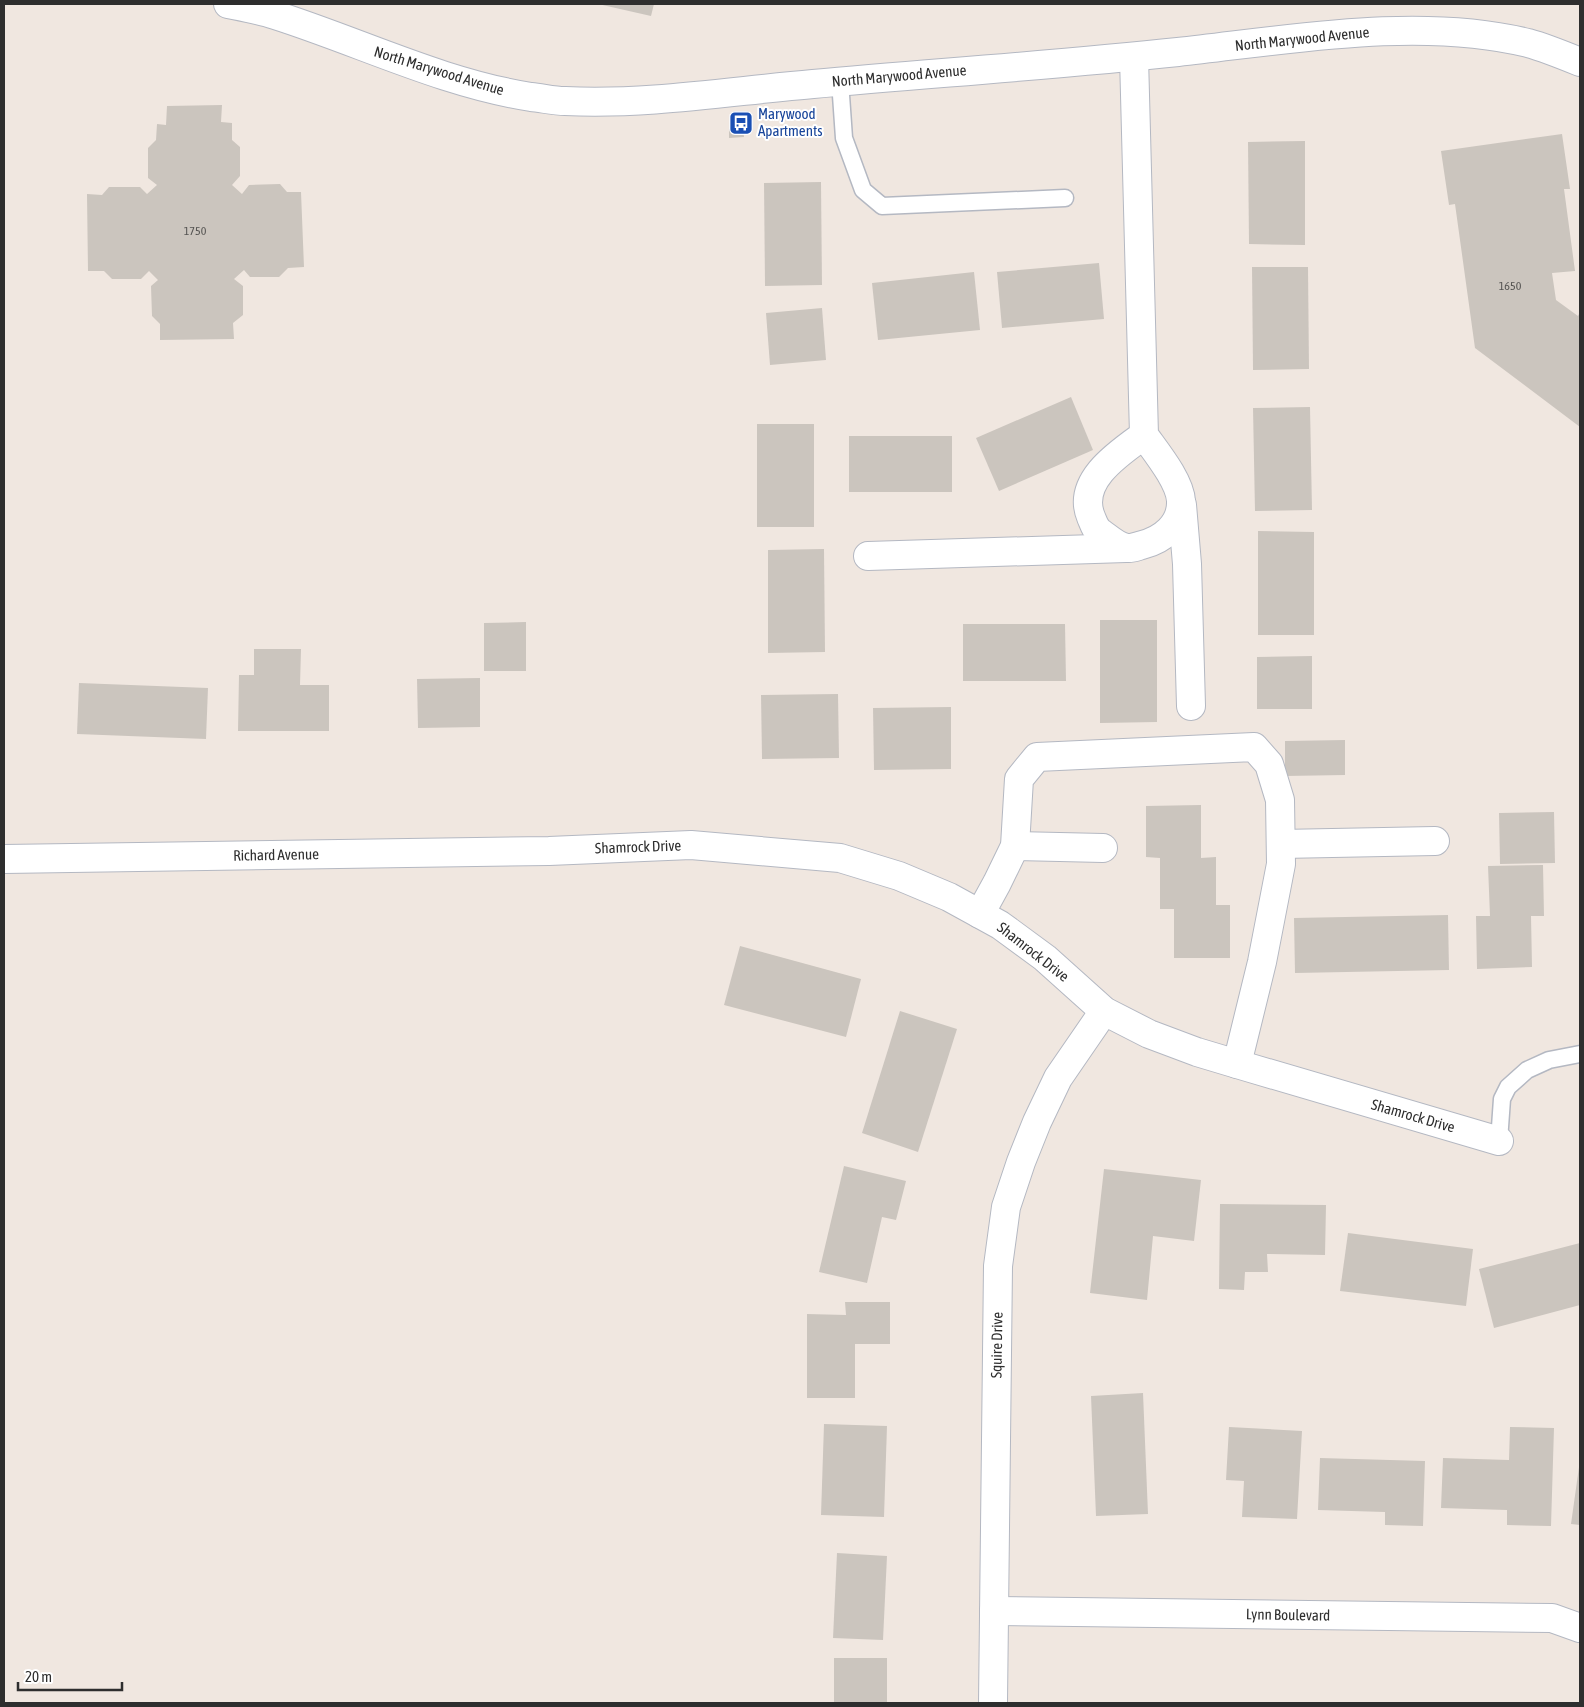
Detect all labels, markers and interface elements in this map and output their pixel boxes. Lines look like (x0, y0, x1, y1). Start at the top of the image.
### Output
street label: North Marywood Avenue (1234, 23, 1370, 54)
street label: North Marywood Avenue (372, 43, 506, 98)
street label: North Marywood Avenue (831, 61, 967, 90)
place label: Marywood Apartments (758, 105, 823, 139)
bus stop icon: Marywood Apartments (728, 110, 754, 136)
house number: 1750 (184, 224, 207, 238)
house number: 1650 (1499, 279, 1522, 293)
street label: Shamrock Drive (595, 836, 682, 856)
street label: Richard Avenue (233, 845, 319, 864)
street label: Shamrock Drive (994, 918, 1073, 985)
street label: Shamrock Drive (1369, 1095, 1457, 1136)
street label: Squire Drive (987, 1311, 1006, 1378)
street label: Lynn Boulevard (1246, 1605, 1330, 1624)
scale bar (18, 1660, 121, 1692)
text: 20 m (25, 1668, 52, 1685)

